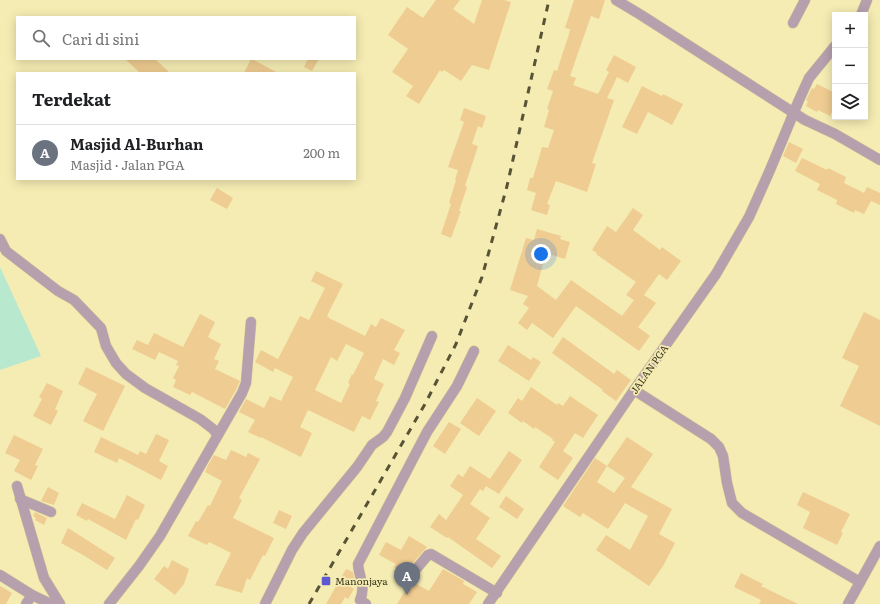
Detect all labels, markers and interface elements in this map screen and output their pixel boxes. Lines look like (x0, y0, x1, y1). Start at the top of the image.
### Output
map controls (832, 12, 868, 120)
button: + (832, 12, 868, 48)
search box (16, 16, 356, 60)
icon: search (30, 27, 52, 49)
text: Cari di sini (62, 27, 139, 50)
button: − (832, 48, 868, 84)
button: layers (832, 84, 868, 120)
text: Terdekat (32, 86, 111, 111)
text: Masjid Al-Burhan (70, 132, 203, 155)
text: A (40, 143, 50, 162)
text: 200 m (303, 143, 340, 162)
text: Masjid · Jalan PGA (70, 155, 185, 174)
your location (531, 244, 551, 264)
street label: JALAN PGA (626, 340, 672, 396)
pin: A (394, 562, 420, 595)
place label: Manonjaya (335, 573, 388, 588)
marker: Manonjaya (320, 575, 332, 587)

